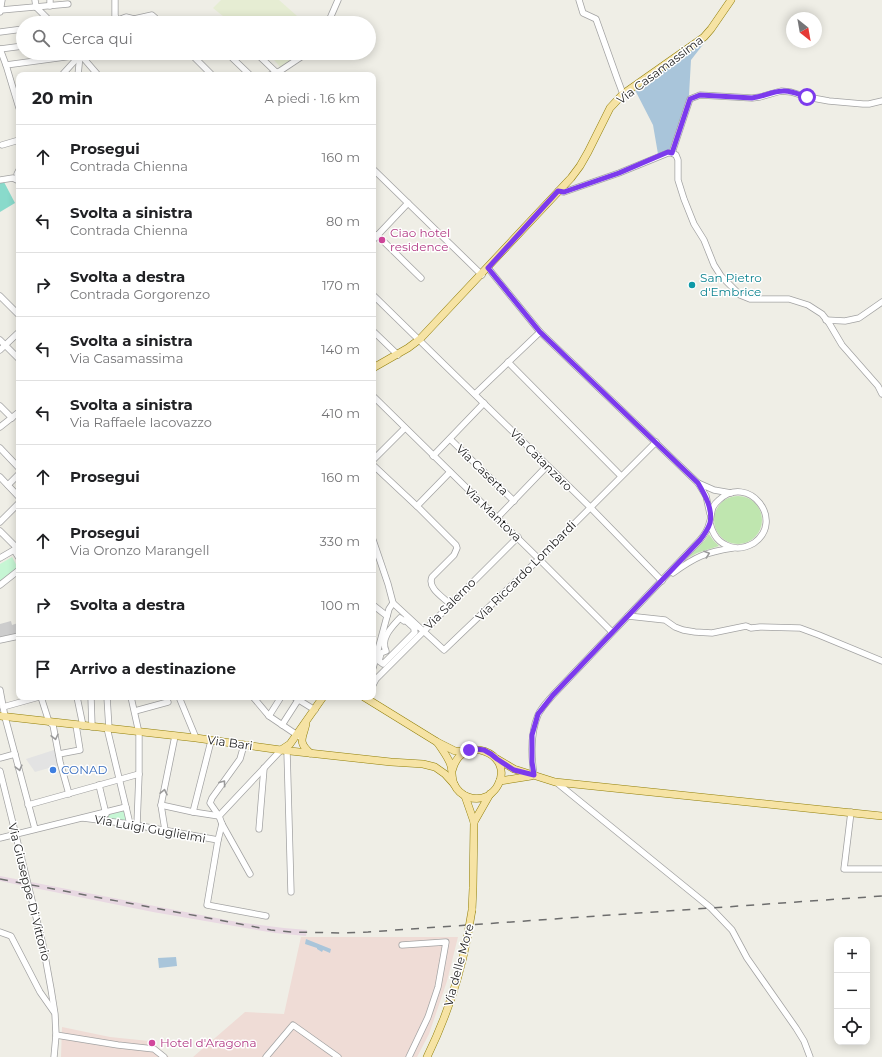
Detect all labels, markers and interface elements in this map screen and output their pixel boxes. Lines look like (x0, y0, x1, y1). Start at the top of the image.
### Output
north arrow (786, 12, 822, 48)
search box (16, 16, 376, 60)
icon: search (30, 27, 52, 49)
text: Cerca qui (62, 29, 133, 48)
street label: Via Casamassima (613, 32, 706, 107)
text: 20 min (32, 88, 93, 108)
route start (798, 88, 816, 106)
text: A piedi · 1.6 km (265, 90, 360, 106)
text: Prosegui (70, 139, 140, 158)
icon: ahead (32, 146, 54, 168)
text: 160 m (322, 149, 360, 165)
text: Contrada Chienna (70, 158, 188, 174)
text: Svolta a sinistra (70, 203, 193, 222)
icon: left (32, 210, 54, 232)
text: 80 m (326, 213, 360, 229)
text: Contrada Chienna (70, 222, 188, 238)
place label: Ciao hotel residence (390, 225, 450, 254)
marker: Ciao hotel residence (377, 235, 387, 245)
text: Svolta a destra (70, 267, 185, 286)
place label: San Pietro d'Embrice (700, 270, 762, 299)
icon: right (32, 274, 54, 296)
text: 170 m (322, 277, 360, 293)
marker: San Pietro d'Embrice (687, 280, 697, 290)
text: Contrada Gorgorenzo (70, 286, 210, 302)
text: Svolta a sinistra (70, 331, 193, 350)
icon: left (32, 338, 54, 360)
text: 140 m (321, 341, 360, 357)
text: Via Casamassima (70, 350, 183, 366)
text: Svolta a sinistra (70, 395, 193, 414)
icon: left (32, 402, 54, 424)
text: 410 m (321, 405, 360, 421)
text: Via Raffaele Iacovazzo (70, 414, 212, 430)
street label: Via Catanzaro (507, 425, 576, 494)
street label: Via Caserta (453, 441, 512, 498)
icon: ahead (32, 466, 54, 488)
text: Prosegui (70, 467, 140, 486)
text: 160 m (322, 469, 360, 485)
street label: Via Mantova (462, 483, 525, 545)
street label: Via Riccardo Lombardi (472, 517, 579, 624)
text: Prosegui (70, 523, 140, 542)
icon: ahead (32, 530, 54, 552)
text: 330 m (320, 533, 360, 549)
text: Via Oronzo Marangell (70, 542, 209, 558)
one-way arrow (703, 550, 710, 558)
street label: Via Salerno (421, 575, 479, 633)
icon: right (32, 594, 54, 616)
text: Svolta a destra (70, 595, 185, 614)
text: 100 m (321, 597, 360, 613)
icon: arrive (32, 658, 54, 680)
text: Arrivo a destinazione (70, 659, 236, 678)
street label: Via Bari (206, 732, 254, 753)
one-way arrow (50, 733, 59, 740)
route end (460, 741, 478, 759)
place label: CONAD (61, 762, 108, 777)
one-way arrow (14, 765, 22, 771)
marker: CONAD (48, 765, 58, 775)
one-way arrow (218, 780, 226, 787)
one-way arrow (159, 789, 167, 795)
street label: Via Luigi Guglielmi (93, 811, 207, 846)
street label: Via Giuseppe Di Vittorio (5, 821, 54, 963)
street label: Via delle More (440, 922, 477, 1008)
map controls (834, 937, 870, 1045)
button: + (834, 937, 870, 973)
button: − (834, 973, 870, 1009)
button: locate (834, 1009, 870, 1045)
place label: Hotel d'Aragona (160, 1035, 257, 1050)
marker: Hotel d'Aragona (147, 1038, 157, 1048)

